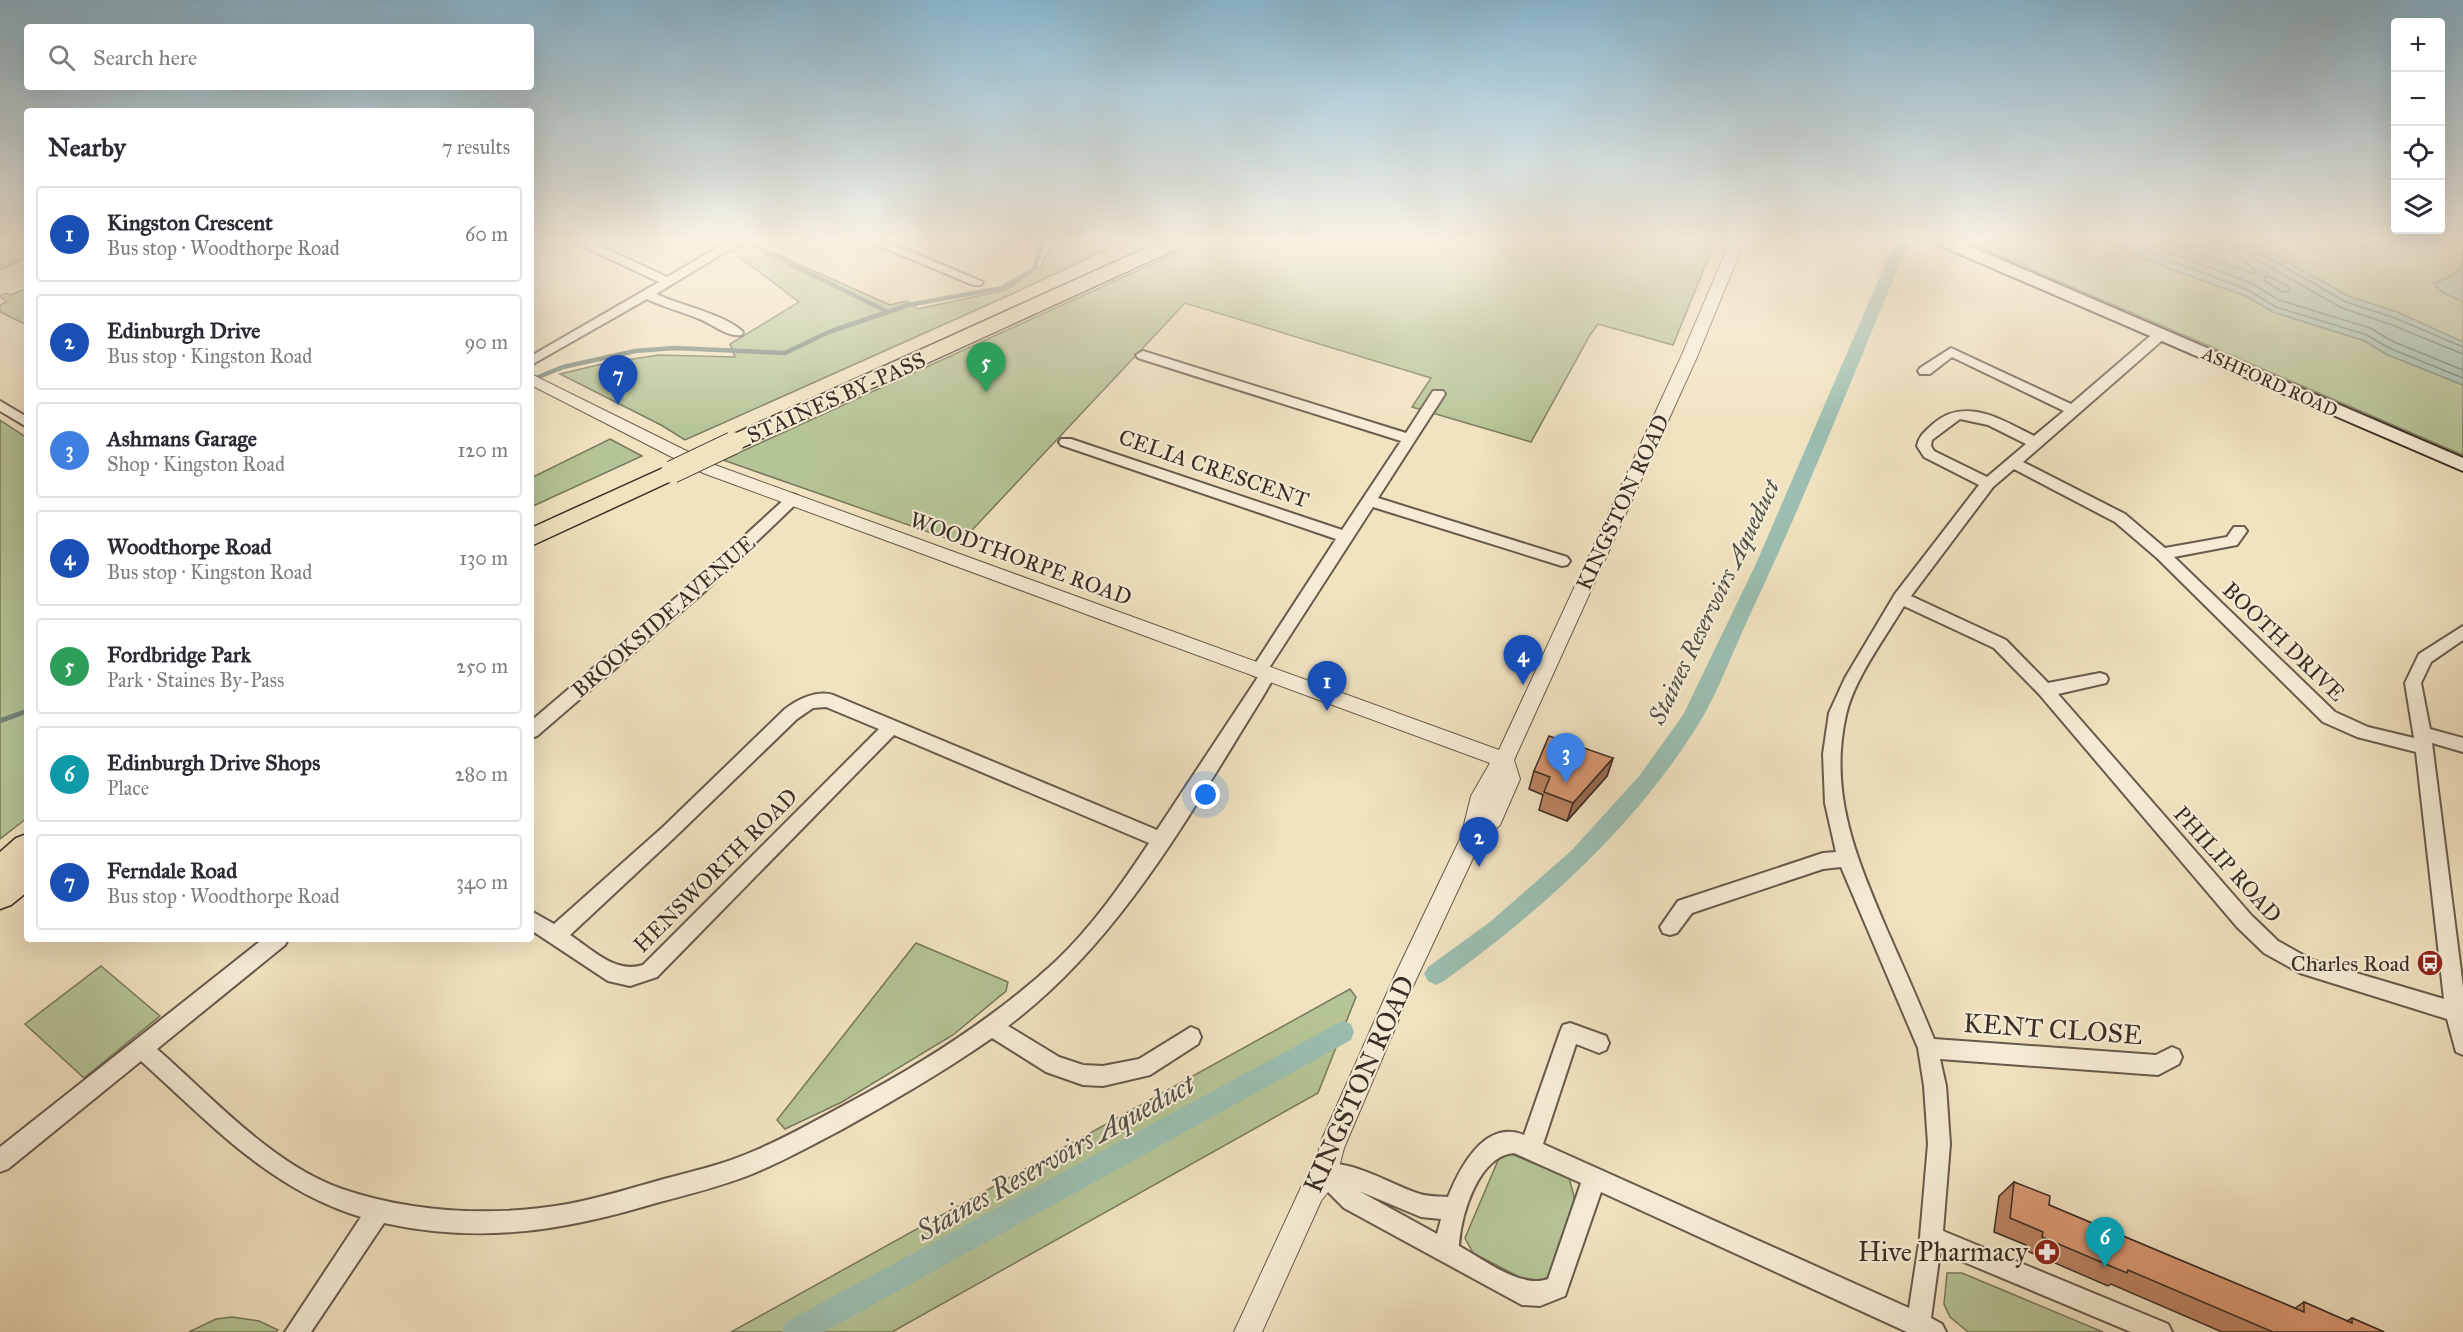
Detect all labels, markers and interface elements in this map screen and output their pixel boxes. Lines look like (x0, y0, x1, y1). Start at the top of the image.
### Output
map controls (2391, 18, 2445, 234)
button: + (2391, 18, 2445, 72)
search box (24, 24, 534, 90)
icon: search (45, 41, 78, 74)
text: Search here (93, 44, 197, 71)
button: − (2391, 72, 2445, 126)
button: locate (2391, 126, 2445, 180)
text: Nearby (48, 131, 126, 163)
text: 7 results (442, 135, 510, 159)
button: layers (2391, 180, 2445, 234)
text: Kingston Crescent (107, 209, 273, 236)
text: 1 (66, 222, 73, 246)
text: 60 m (465, 222, 508, 246)
text: Bus stop · Woodthorpe Road (107, 236, 340, 260)
text: Edinburgh Drive (107, 317, 260, 344)
text: 2 (65, 330, 74, 354)
text: 90 m (465, 330, 508, 354)
pin: 5 (966, 342, 1006, 392)
street label: ASHFORD ROAD (2198, 342, 2341, 422)
text: Bus stop · Kingston Road (107, 344, 312, 368)
street label: STAINES BY-PASS (743, 346, 930, 449)
pin: 7 (598, 356, 638, 405)
street label: KINGSTON ROAD (1570, 410, 1675, 594)
street label: CELIA CRESCENT (1115, 423, 1312, 514)
text: Ashmans Garage (107, 425, 257, 452)
text: 3 (66, 438, 74, 462)
text: 120 m (457, 438, 508, 462)
text: Shop · Kingston Road (107, 452, 285, 476)
water label: Staines Reservoirs Aqueduct (1641, 474, 1787, 730)
street label: WOODTHORPE ROAD (906, 506, 1135, 611)
street label: BROOKSIDE AVENUE (566, 529, 761, 703)
text: Woodthorpe Road (107, 533, 272, 560)
text: 4 (64, 546, 75, 570)
text: 130 m (459, 546, 508, 570)
text: Bus stop · Kingston Road (107, 560, 312, 584)
street label: BOOTH DRIVE (2217, 576, 2351, 707)
pin: 4 (1504, 636, 1543, 685)
text: Fordbridge Park (107, 641, 251, 668)
text: 5 (65, 654, 74, 678)
text: 250 m (456, 654, 508, 678)
pin: 1 (1308, 662, 1346, 711)
text: Park · Staines By-Pass (107, 668, 284, 692)
pin: 3 (1546, 734, 1586, 783)
text: Edinburgh Drive Shops (107, 749, 320, 776)
text: 6 (64, 762, 75, 786)
text: 280 m (455, 762, 508, 786)
text: Place (107, 776, 149, 800)
your location (1191, 780, 1220, 809)
street label: HENSWORTH ROAD (628, 783, 803, 958)
street label: PHILIP ROAD (2168, 800, 2287, 928)
pin: 2 (1460, 818, 1498, 867)
text: Ferndale Road (107, 857, 237, 884)
text: 7 (64, 870, 75, 894)
text: 340 m (456, 870, 508, 894)
text: Bus stop · Woodthorpe Road (107, 884, 340, 908)
bus stop icon: Charles Road (2415, 948, 2445, 978)
place label: Charles Road (2291, 950, 2410, 977)
street label: KINGSTON ROAD (1296, 970, 1421, 1197)
street label: KENT CLOSE (1962, 1006, 2144, 1051)
water label: Staines Reservoirs Aqueduct (909, 1065, 1202, 1249)
pin: 6 (2086, 1218, 2124, 1267)
place label: Hive Pharmacy (1858, 1235, 2029, 1268)
pharmacy icon: Hive Pharmacy (2032, 1237, 2062, 1267)

